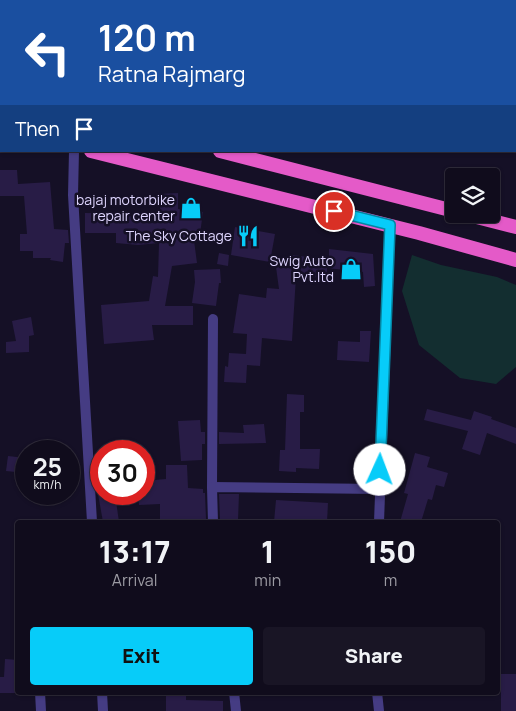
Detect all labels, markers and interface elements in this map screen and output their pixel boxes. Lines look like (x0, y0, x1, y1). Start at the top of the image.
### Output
text: 120 m (98, 14, 196, 62)
icon: left (15, 20, 80, 85)
text: Ratna Rajmarg (98, 59, 246, 89)
icon: arrive (70, 115, 98, 143)
text: Then (15, 116, 60, 142)
map controls (445, 168, 500, 223)
button: layers (445, 168, 500, 223)
place label: bajaj motorbike repair center (76, 190, 175, 225)
pin (313, 190, 355, 232)
shop icon: bajaj motorbike repair center (178, 195, 204, 221)
icon: arrive (320, 197, 348, 225)
restaurant icon: The Sky Cottage (235, 223, 261, 249)
place label: The Sky Cottage (126, 226, 232, 245)
place label: Swig Auto Pvt.ltd (269, 251, 334, 286)
shop icon: Swig Auto Pvt.ltd (338, 256, 364, 282)
speed limit sign: 30 (90, 440, 155, 505)
position arrow (353, 443, 405, 495)
text: 25 (33, 449, 62, 484)
text: km/h (34, 476, 61, 493)
text: 13:17 (99, 531, 171, 572)
text: 1 (261, 531, 275, 572)
text: 150 (365, 531, 416, 572)
text: Arrival (112, 569, 158, 591)
text: min (254, 569, 281, 591)
text: m (384, 569, 397, 591)
button: Exit (30, 627, 253, 685)
button: Share (263, 627, 485, 685)

